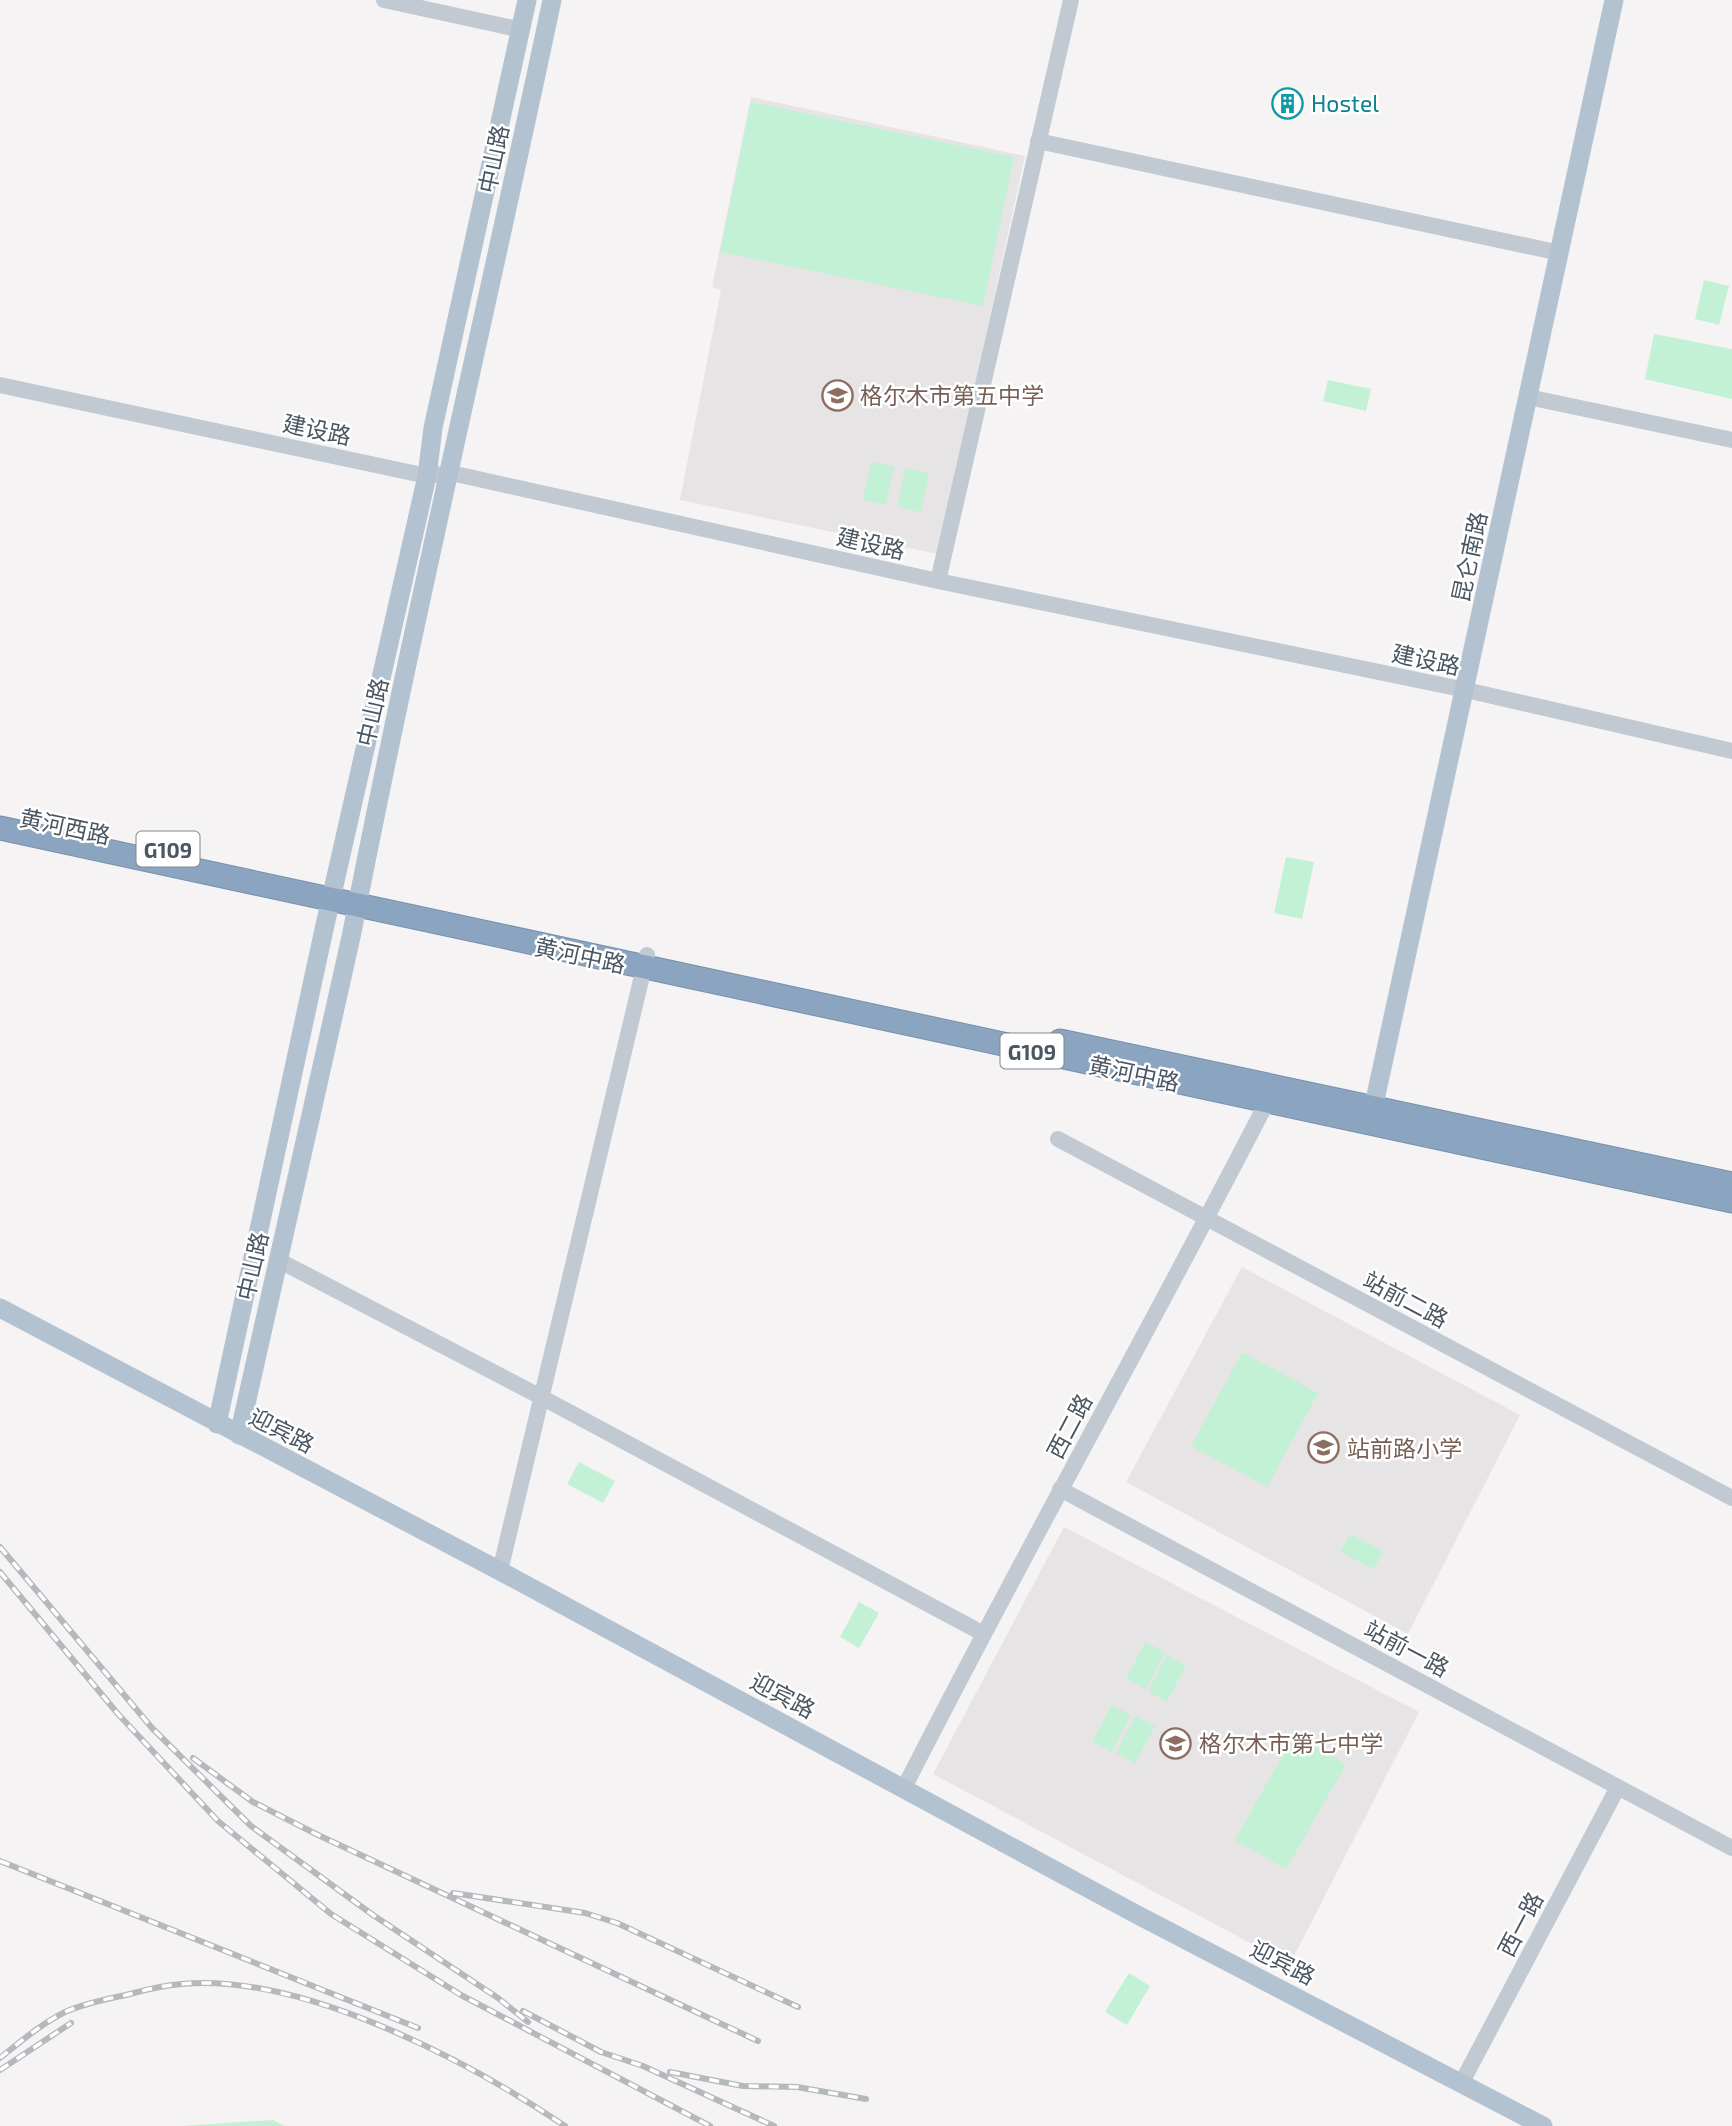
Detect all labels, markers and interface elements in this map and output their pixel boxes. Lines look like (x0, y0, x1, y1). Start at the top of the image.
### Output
building icon: Hostel (1271, 86, 1305, 120)
place label: Hostel (1311, 89, 1379, 117)
street label: 中山路 (472, 122, 514, 196)
school or university icon: 格尔木市第五中学 (820, 378, 854, 412)
place label: 格尔木市第五中学 (860, 381, 1044, 409)
street label: 建设路 (280, 408, 354, 450)
street label: 昆仑南路 (1446, 509, 1492, 605)
street label: 建设路 (834, 522, 908, 564)
street label: 建设路 (1389, 638, 1463, 680)
street label: 中山路 (351, 675, 393, 749)
street label: 黄河西路 (17, 803, 113, 849)
road number: G109 (136, 832, 200, 866)
street label: 黄河中路 (532, 932, 628, 978)
road number: G109 (1000, 1034, 1064, 1068)
street label: 黄河中路 (1086, 1050, 1182, 1096)
street label: 中山路 (231, 1229, 273, 1303)
street label: 站前二路 (1359, 1265, 1453, 1333)
street label: 西二路 (1040, 1389, 1098, 1463)
street label: 迎宾路 (245, 1402, 319, 1458)
school or university icon: 站前路小学 (1307, 1431, 1341, 1465)
place label: 站前路小学 (1347, 1434, 1462, 1462)
street label: 站前一路 (1360, 1614, 1454, 1682)
street label: 迎宾路 (746, 1666, 820, 1724)
school or university icon: 格尔木市第七中学 (1159, 1726, 1193, 1760)
place label: 格尔木市第七中学 (1199, 1729, 1383, 1757)
street label: 西一路 (1491, 1887, 1549, 1961)
street label: 迎宾路 (1246, 1934, 1320, 1990)

